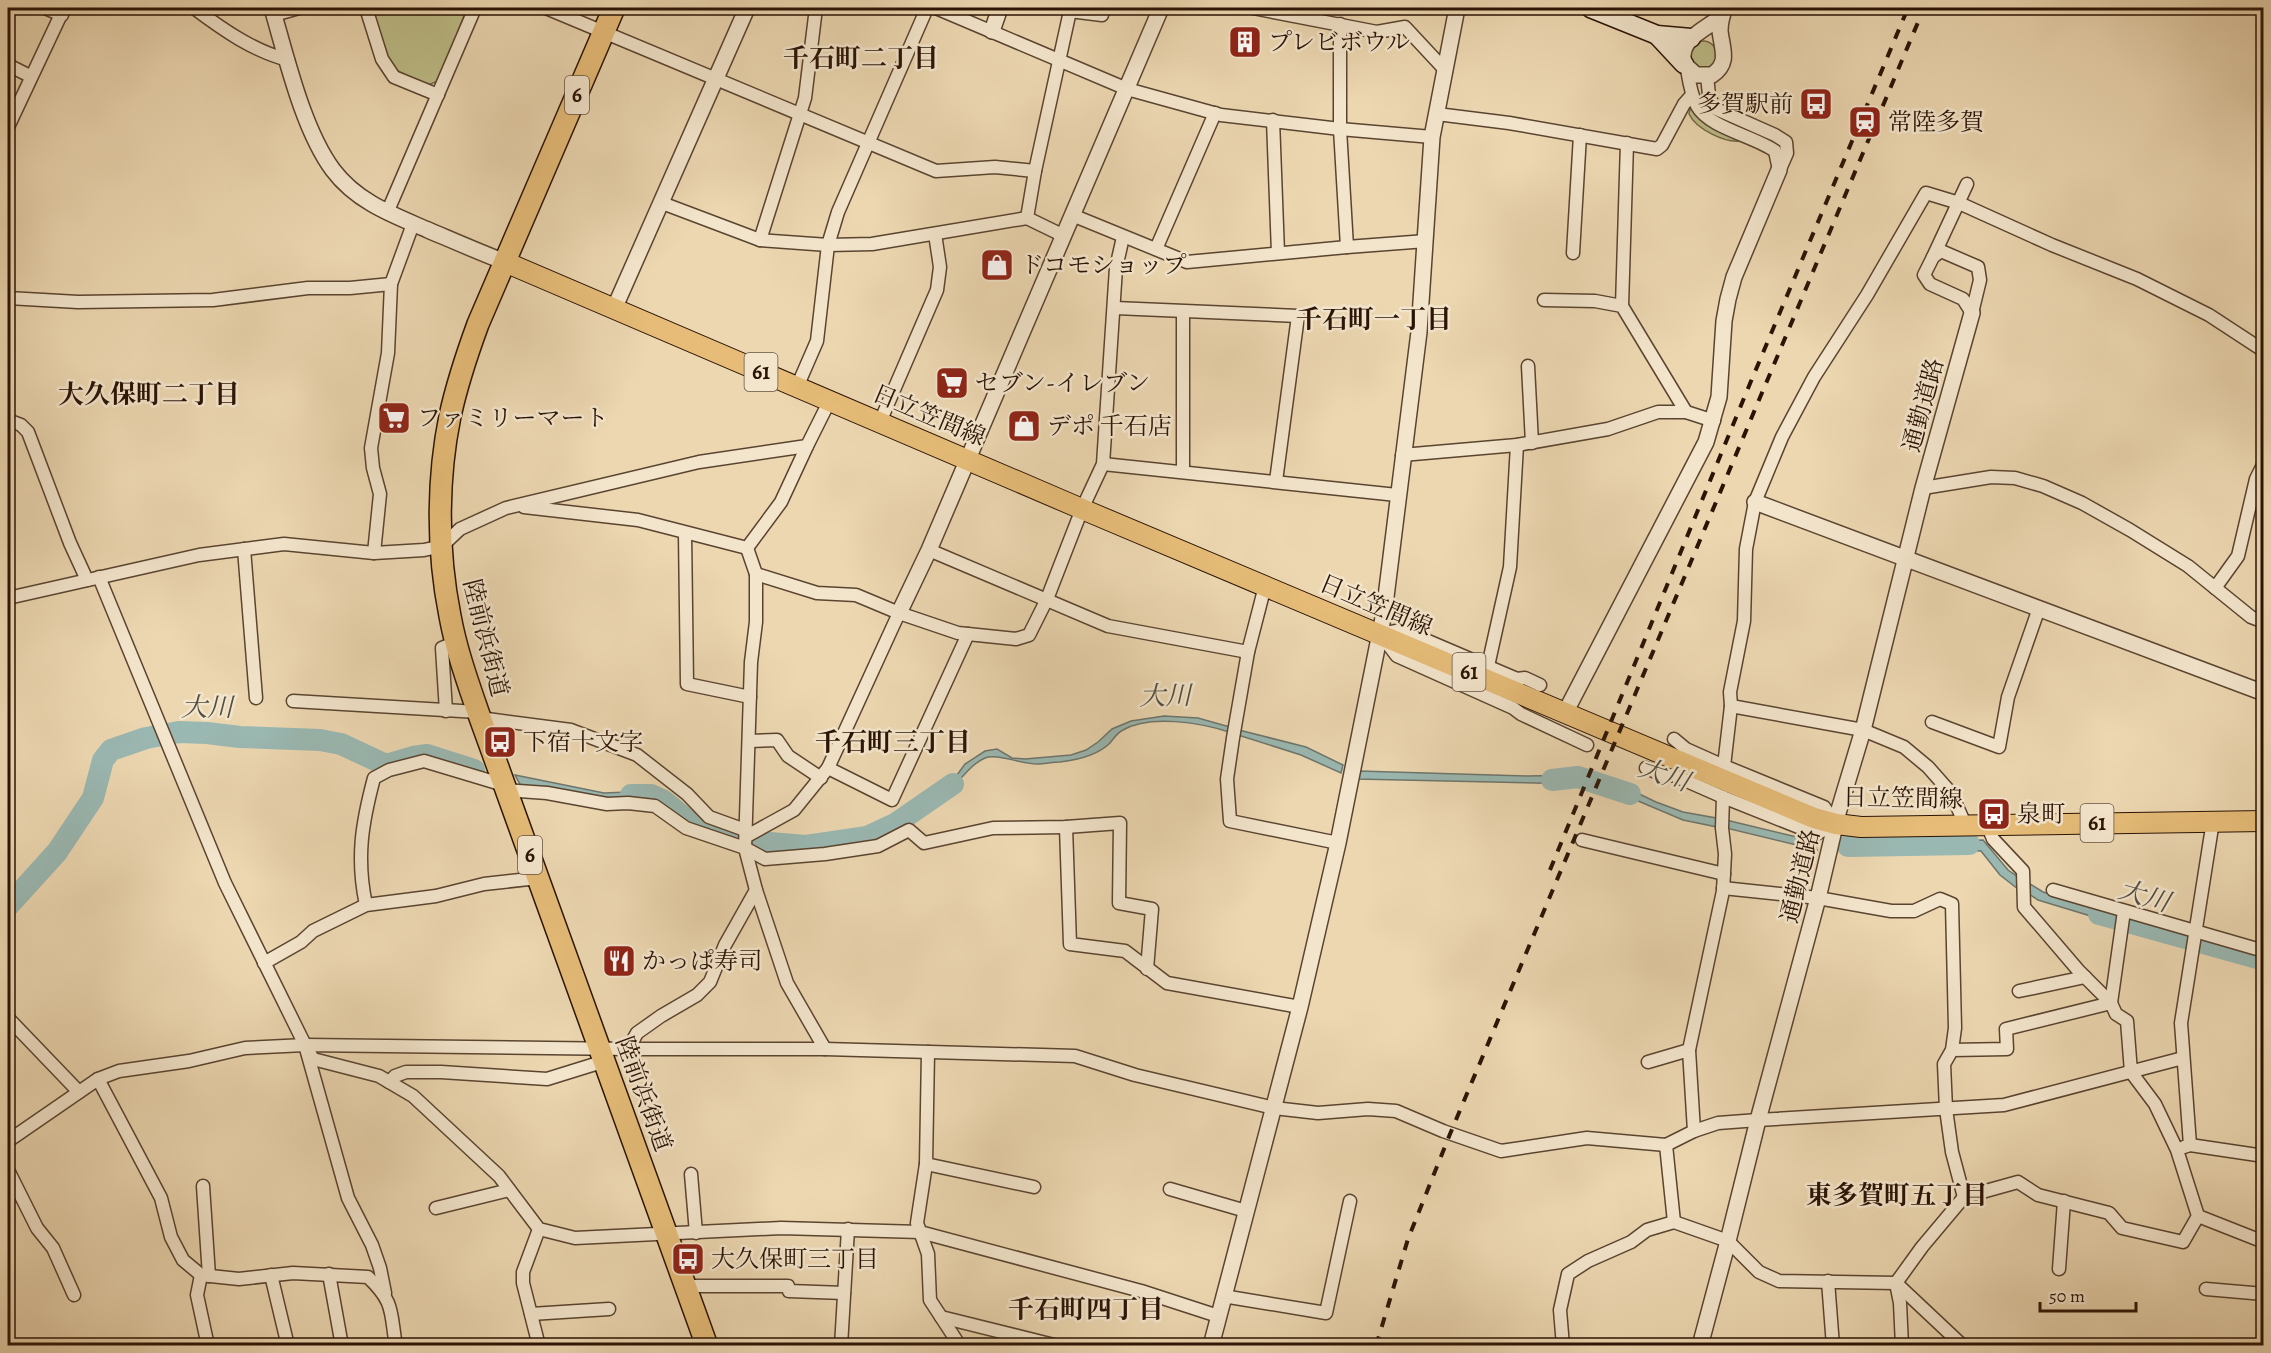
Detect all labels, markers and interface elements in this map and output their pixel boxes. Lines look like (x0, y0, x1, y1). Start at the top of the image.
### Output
building icon: プレビボウル (1227, 24, 1263, 60)
place label: プレビボウル (1268, 26, 1410, 58)
district label: 千石町二丁目 (783, 41, 939, 76)
road number: 6 (565, 76, 589, 114)
bus stop icon: 多賀駅前 (1798, 86, 1834, 122)
place label: 多賀駅前 (1697, 88, 1793, 120)
station icon: 常陸多賀 (1847, 104, 1883, 140)
place label: 常陸多賀 (1888, 106, 1984, 138)
shop icon: ドコモショップ (979, 247, 1015, 283)
place label: ドコモショップ (1020, 249, 1187, 281)
district label: 千石町一丁目 (1296, 302, 1452, 337)
road number: 61 (744, 353, 777, 391)
street label: 通勤道路 (1895, 354, 1951, 456)
supermarket icon: セブン-イレブン (934, 365, 970, 401)
place label: セブン-イレブン (975, 367, 1150, 399)
district label: 大久保町二丁目 (58, 377, 240, 412)
street label: 日立笠間線 (868, 377, 990, 453)
supermarket icon: ファミリーマート (376, 400, 412, 436)
place label: ファミリーマート (417, 402, 609, 434)
shop icon: デポ 千石店 (1006, 408, 1042, 444)
place label: デポ 千石店 (1047, 410, 1172, 442)
street label: 日立笠間線 (1315, 567, 1437, 643)
street label: 陸前浜街道 (456, 576, 516, 700)
road number: 61 (1452, 653, 1486, 691)
water label: 大川 (1139, 678, 1194, 714)
water label: 大川 (181, 690, 236, 725)
bus stop icon: 下宿十文字 (482, 724, 518, 760)
district label: 千石町三丁目 (815, 725, 971, 760)
place label: 下宿十文字 (523, 726, 643, 758)
water label: 大川 (1634, 750, 1697, 801)
street label: 日立笠間線 (1843, 781, 1963, 815)
bus stop icon: 泉町 (1976, 796, 2012, 832)
place label: 泉町 (2017, 798, 2065, 830)
road number: 61 (2080, 804, 2114, 842)
street label: 通勤道路 (1773, 826, 1827, 926)
road number: 6 (518, 836, 542, 874)
water label: 大川 (2114, 872, 2177, 921)
restaurant icon: かっぱ寿司 (601, 943, 637, 979)
place label: かっぱ寿司 (642, 945, 762, 977)
street label: 陸前浜街道 (608, 1032, 680, 1156)
district label: 東多賀町五丁目 (1806, 1178, 1988, 1213)
bus stop icon: 大久保町三丁目 (670, 1241, 706, 1277)
place label: 大久保町三丁目 (711, 1243, 879, 1275)
scale bar (2040, 1275, 2136, 1313)
text: 50 m (2049, 1284, 2085, 1308)
district label: 千石町四丁目 (1008, 1292, 1164, 1327)

